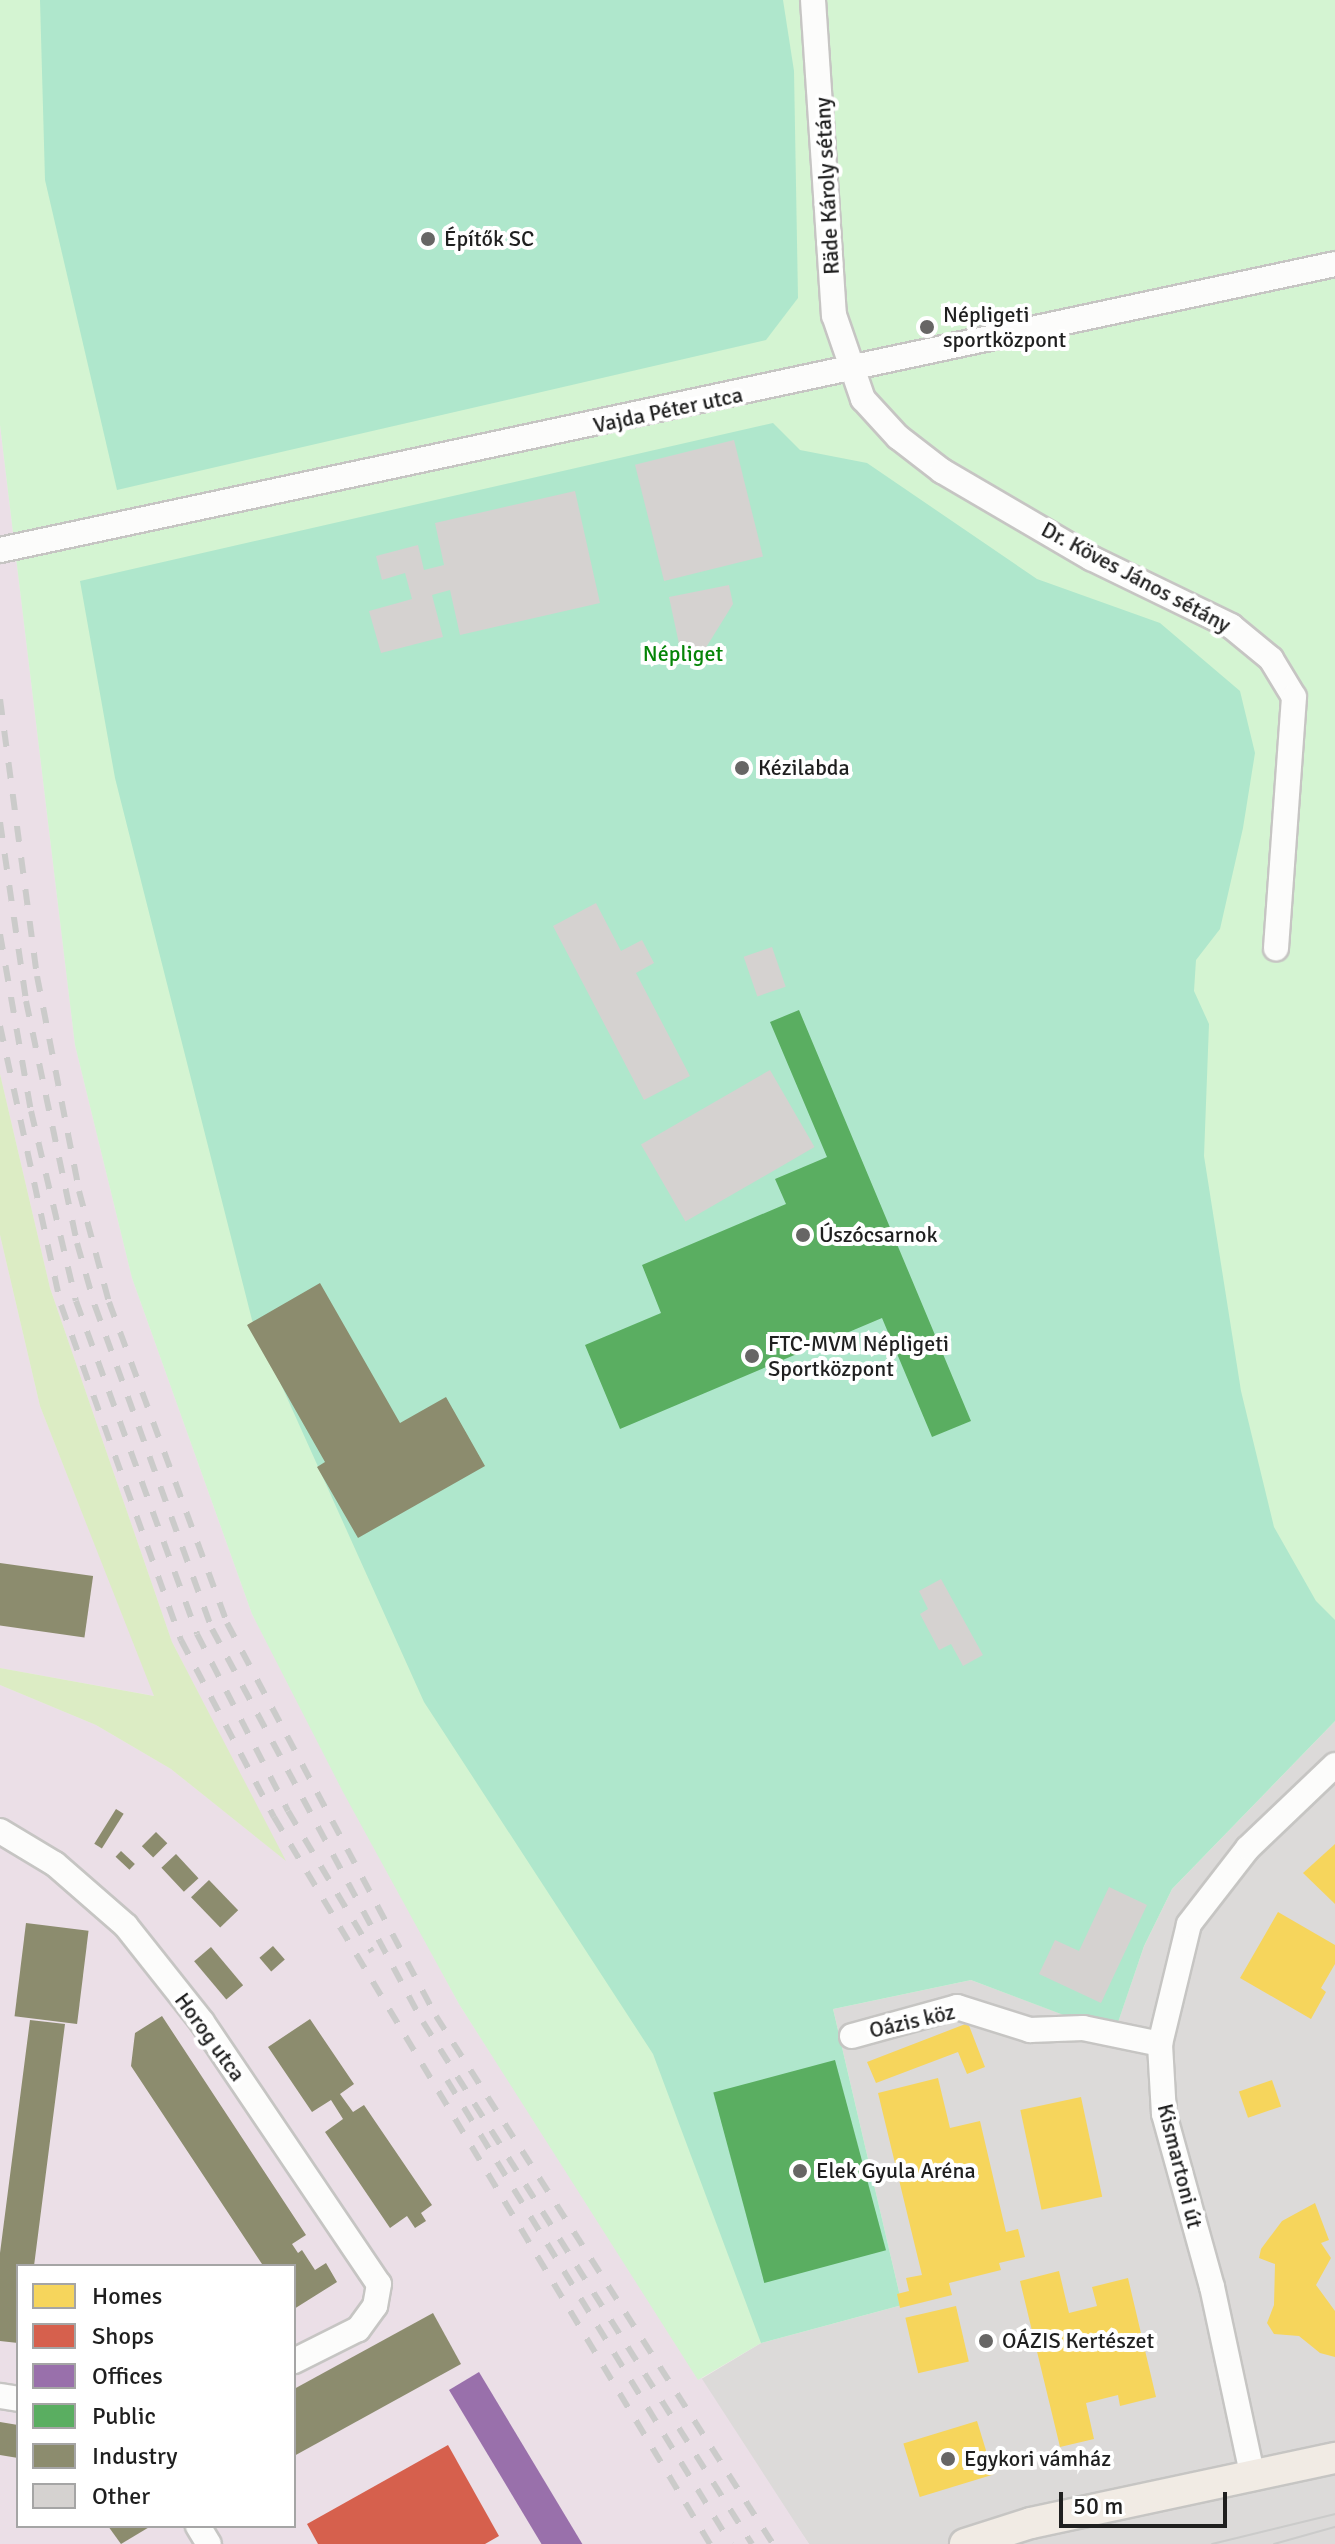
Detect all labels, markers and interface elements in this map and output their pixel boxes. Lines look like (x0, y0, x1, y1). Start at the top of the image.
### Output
street label: Räde Károly sétány (809, 97, 845, 275)
place label: Építők SC (444, 226, 534, 252)
marker: Építők SC (419, 230, 437, 248)
place label: Népligeti sportközpont (943, 301, 1066, 352)
marker: Népligeti sportközpont (918, 318, 936, 336)
street label: Vajda Péter utca (591, 381, 745, 439)
street label: Dr. Köves János sétány (1037, 516, 1235, 638)
park label: Népliget (643, 641, 723, 667)
place label: Kézilabda (758, 755, 850, 781)
marker: Kézilabda (733, 759, 751, 777)
place label: Úszócsarnok (819, 1222, 937, 1248)
marker: Úszócsarnok (794, 1226, 812, 1244)
place label: FTC-MVM Népligeti Sportközpont (768, 1330, 949, 1382)
marker: FTC-MVM Népligeti Sportközpont (743, 1347, 761, 1365)
street label: Horog utca (169, 1988, 251, 2086)
street label: Oázis köz (867, 1998, 957, 2044)
street label: Kismartoni út (1152, 2101, 1208, 2231)
place label: Elek Gyula Aréna (816, 2158, 976, 2184)
marker: Elek Gyula Aréna (791, 2162, 809, 2180)
legend (16, 2264, 296, 2528)
text: Homes (92, 2281, 162, 2311)
text: Shops (92, 2321, 154, 2351)
place label: OÁZIS Kertészet (1002, 2328, 1154, 2354)
marker: OÁZIS Kertészet (977, 2332, 995, 2350)
text: Offices (92, 2361, 163, 2391)
text: Public (92, 2401, 156, 2431)
text: Industry (92, 2441, 178, 2471)
place label: Egykori vámház (964, 2446, 1111, 2472)
marker: Egykori vámház (939, 2450, 957, 2468)
scale bar (1063, 2476, 1231, 2526)
text: Other (92, 2481, 150, 2511)
text: 50 m (1073, 2491, 1123, 2521)

